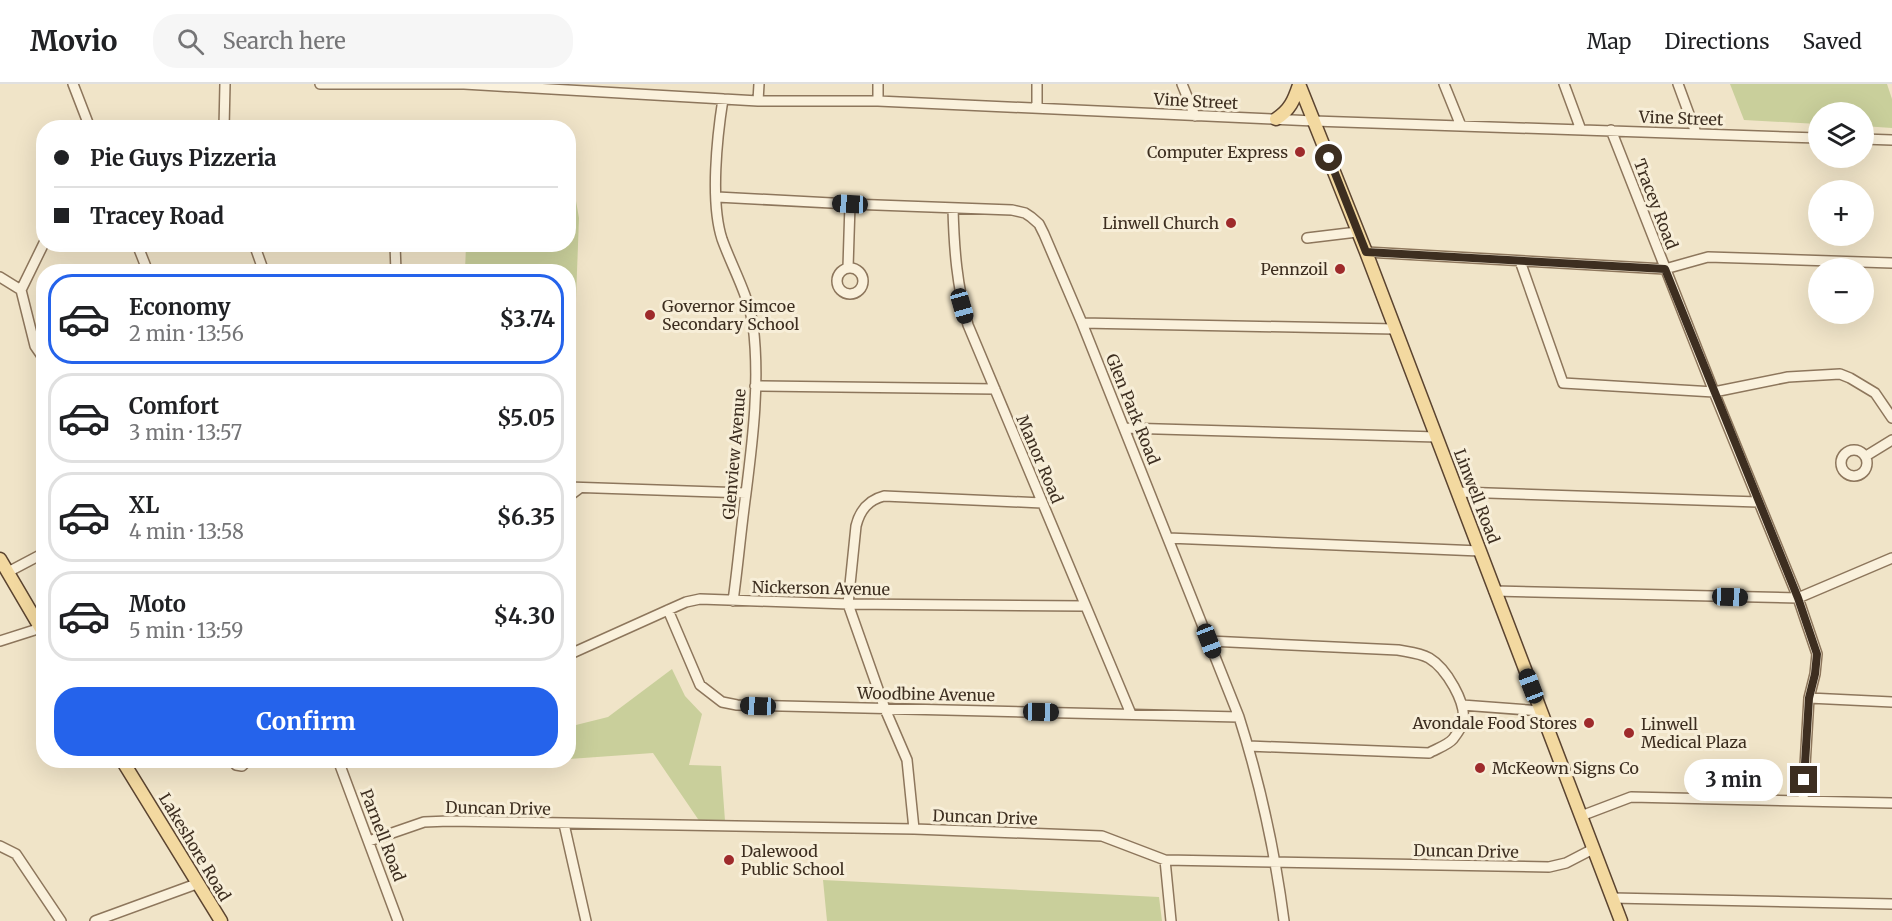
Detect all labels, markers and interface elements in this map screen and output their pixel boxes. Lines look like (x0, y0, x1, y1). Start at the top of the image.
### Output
search box (153, 14, 573, 68)
text: Movio (30, 23, 117, 59)
icon: search (174, 25, 207, 58)
text: Search here (222, 27, 346, 55)
text: Map (1587, 28, 1631, 55)
text: Directions (1664, 28, 1769, 55)
text: Saved (1802, 28, 1862, 55)
street label: Vine Street (1152, 89, 1239, 113)
map controls (1808, 102, 1874, 324)
button: layers (1808, 102, 1874, 168)
street label: Vine Street (1638, 107, 1724, 129)
place label: Computer Express (1147, 142, 1288, 162)
text: Pie Guys Pizzeria (90, 144, 277, 172)
route start (1315, 144, 1342, 171)
marker: Computer Express (1293, 145, 1307, 159)
street label: Tracey Road (1630, 156, 1682, 252)
button: + (1808, 180, 1874, 246)
car (832, 194, 868, 214)
text: Tracey Road (90, 202, 224, 230)
place label: Linwell Church (1102, 213, 1219, 233)
marker: Linwell Church (1224, 216, 1238, 230)
button: − (1808, 258, 1874, 324)
place label: Pennzoil (1260, 259, 1328, 279)
marker: Pennzoil (1333, 262, 1347, 276)
car (948, 286, 976, 326)
icon: car (57, 292, 111, 346)
text: Economy (129, 293, 230, 321)
place label: Governor Simcoe Secondary School (662, 296, 799, 334)
text: $3.74 (500, 305, 555, 333)
marker: Governor Simcoe Secondary School (643, 308, 657, 322)
text: 2 min · 13:56 (129, 321, 244, 346)
street label: Glen Park Road (1102, 351, 1164, 468)
street label: Glenview Avenue (718, 388, 750, 520)
icon: car (57, 391, 111, 445)
text: Comfort (129, 392, 219, 420)
text: $5.05 (497, 404, 555, 432)
street label: Manor Road (1012, 412, 1068, 507)
text: 3 min · 13:57 (129, 420, 242, 445)
street label: Linwell Road (1450, 446, 1504, 546)
icon: car (57, 490, 111, 544)
text: XL (129, 491, 159, 519)
text: $6.35 (497, 503, 555, 531)
text: 4 min · 13:58 (129, 519, 244, 544)
street label: Nickerson Avenue (752, 577, 890, 599)
car (1712, 587, 1748, 607)
icon: car (57, 589, 111, 643)
text: Moto (129, 590, 186, 618)
text: $4.30 (494, 602, 555, 630)
text: 5 min · 13:59 (129, 618, 243, 643)
car (1194, 621, 1224, 661)
car (1516, 666, 1546, 706)
street label: Woodbine Avenue (856, 683, 995, 705)
button: Confirm (54, 687, 558, 756)
car (740, 696, 776, 716)
car (1023, 703, 1059, 721)
place label: Avondale Food Stores (1412, 713, 1577, 733)
place label: Linwell Medical Plaza (1641, 714, 1747, 752)
marker: Avondale Food Stores (1582, 716, 1596, 730)
marker: Linwell Medical Plaza (1622, 726, 1636, 740)
place label: McKeown Signs Co (1492, 758, 1639, 778)
callout: 3 min (1684, 759, 1783, 801)
marker: McKeown Signs Co (1473, 761, 1487, 775)
route end (1790, 766, 1817, 793)
text: 3 min (1705, 767, 1762, 792)
street label: Parnell Road (356, 786, 410, 884)
street label: Lakeshore Road (155, 789, 235, 905)
street label: Duncan Drive (445, 797, 551, 819)
street label: Duncan Drive (932, 805, 1038, 829)
street label: Duncan Drive (1413, 840, 1519, 862)
place label: Dalewood Public School (741, 841, 845, 879)
marker: Dalewood Public School (722, 853, 736, 867)

